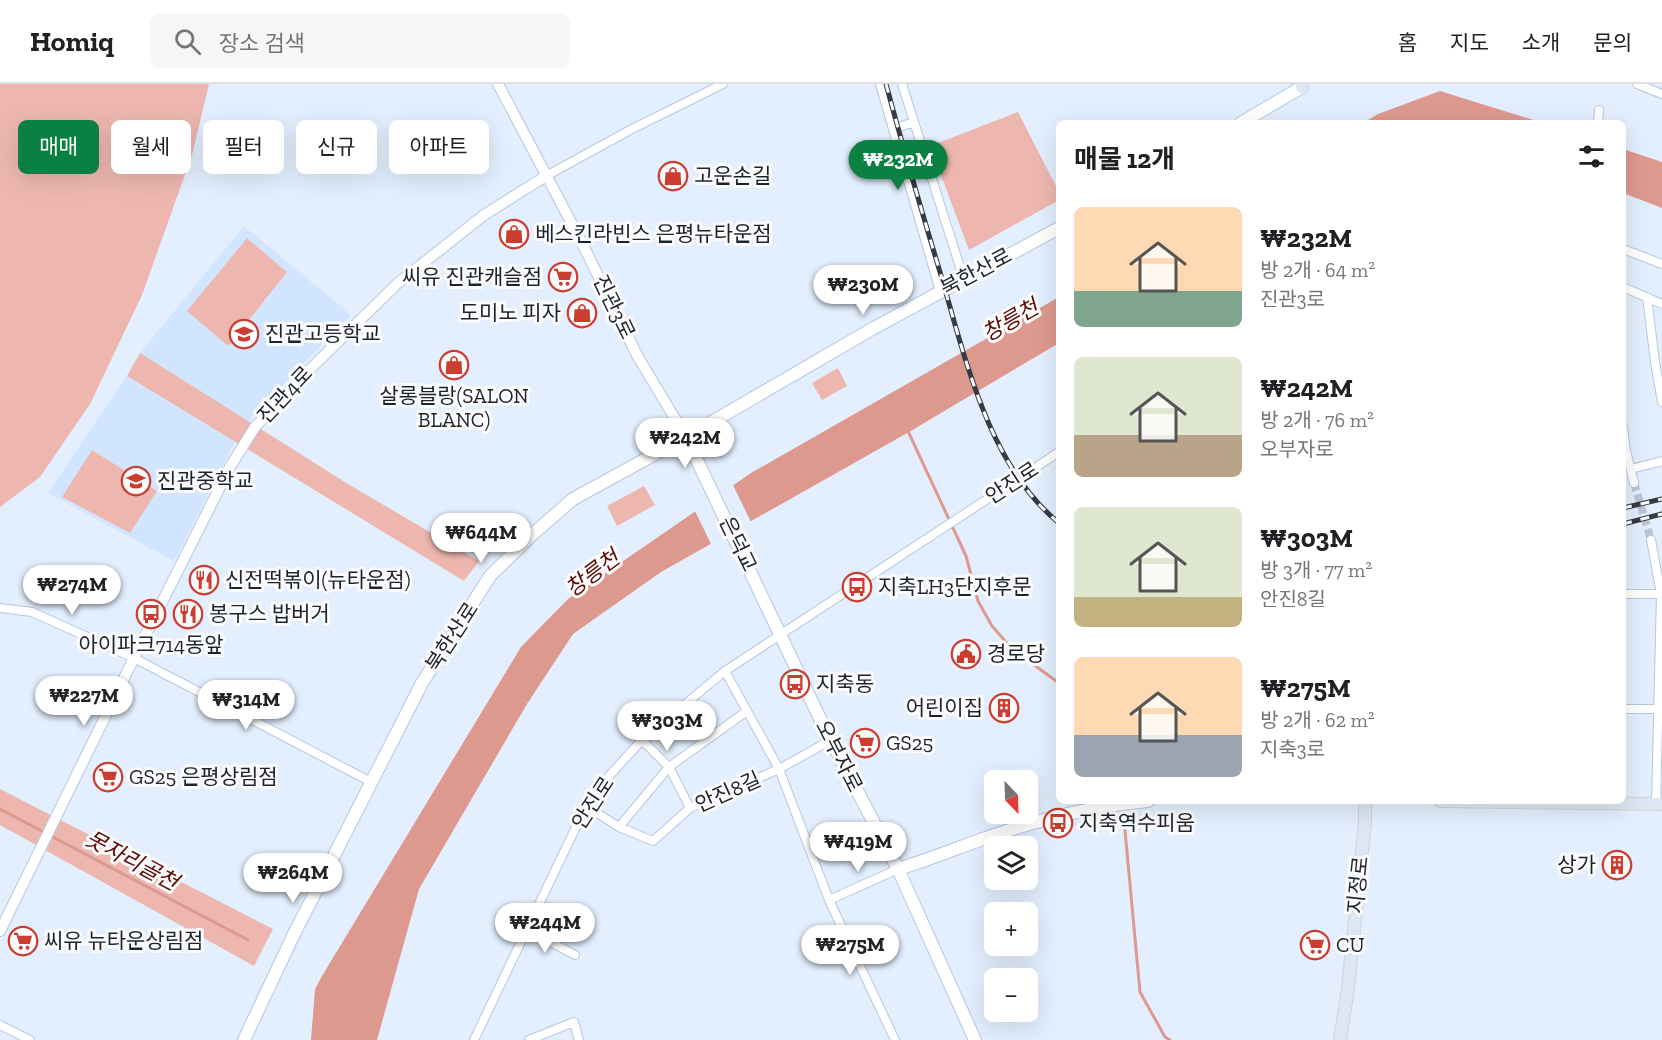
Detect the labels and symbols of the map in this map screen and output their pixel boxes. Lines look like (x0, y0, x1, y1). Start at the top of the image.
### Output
pin: ₩232M (856, 140, 940, 191)
shop icon: 고운손길 (657, 160, 689, 192)
place label: 고운손길 (694, 163, 771, 188)
shop icon: 베스킨라빈스 은평뉴타운점 (498, 218, 530, 250)
place label: 베스킨라빈스 은평뉴타운점 (535, 221, 772, 246)
street label: 북한산로 (936, 242, 1016, 301)
supermarket icon: 씨유 진관캐슬점 (547, 261, 579, 293)
place label: 씨유 진관캐슬점 (402, 264, 542, 289)
pin: ₩230M (821, 265, 905, 316)
street label: 진관3로 (588, 271, 641, 343)
water label: 창릉천 (977, 292, 1046, 347)
shop icon: 도미노 피자 (566, 297, 598, 329)
place label: 도미노 피자 (460, 300, 561, 325)
school or university icon: 진관고등학교 (228, 318, 260, 350)
place label: 진관고등학교 (265, 321, 381, 346)
shop icon: 살롱블랑(SALON BLANC) (438, 349, 470, 381)
street label: 진관4로 (252, 361, 317, 429)
place label: 살롱블랑(SALON BLANC) (379, 383, 529, 432)
pin: ₩242M (643, 418, 727, 469)
street label: 안진로 (981, 456, 1043, 509)
school or university icon: 진관중학교 (120, 465, 152, 497)
place label: 진관중학교 (157, 468, 254, 493)
street label: 은덕교 (715, 512, 762, 575)
pin: ₩644M (439, 513, 523, 564)
water label: 창릉천 (560, 543, 627, 602)
restaurant icon: 신전떡볶이(뉴타운점) (188, 564, 220, 596)
pin: ₩274M (30, 565, 114, 616)
place label: 신전떡볶이(뉴타운점) (225, 567, 410, 592)
bus stop icon: 지축LH3단지후문 (841, 571, 873, 603)
place label: 지축LH3단지후문 (878, 574, 1032, 599)
bus stop icon: 아이파크714동앞 (135, 598, 167, 630)
restaurant icon: 봉구스 밥버거 (172, 598, 204, 630)
street label: 북한산로 (420, 598, 483, 676)
place label: 봉구스 밥버거 (209, 601, 330, 626)
place label: 아이파크714동앞 (78, 632, 224, 657)
public building icon: 경로당 (950, 638, 982, 670)
place label: 경로당 (987, 641, 1045, 666)
bus stop icon: 지축동 (779, 668, 811, 700)
place label: 지축동 (816, 671, 874, 696)
pin: ₩227M (42, 676, 126, 727)
pin: ₩314M (204, 680, 288, 731)
building icon: 어린이집 (988, 692, 1020, 724)
place label: 어린이집 (906, 695, 983, 720)
pin: ₩303M (625, 701, 709, 752)
street label: 오부자로 (811, 716, 868, 796)
supermarket icon: GS25 (849, 727, 881, 759)
place label: GS25 (886, 730, 933, 755)
supermarket icon: GS25 은평상림점 (92, 761, 124, 793)
place label: GS25 은평상림점 (129, 764, 278, 789)
street label: 안진8길 (691, 766, 765, 817)
north arrow (984, 770, 1038, 824)
street label: 안진로 (566, 772, 619, 834)
bus stop icon: 지축역수피움 (1042, 807, 1074, 839)
place label: 지축역수피움 (1079, 810, 1195, 835)
pin: ₩419M (816, 822, 900, 873)
water label: 못자리골천 (81, 825, 185, 897)
building icon: 상가 (1601, 849, 1633, 881)
place label: 상가 (1557, 852, 1596, 877)
pin: ₩264M (251, 853, 335, 904)
street label: 지정로 (1342, 855, 1373, 915)
pin: ₩244M (503, 903, 587, 954)
supermarket icon: 씨유 뉴타운상림점 (7, 925, 39, 957)
pin: ₩275M (808, 925, 892, 976)
place label: 씨유 뉴타운상림점 (44, 928, 203, 953)
supermarket icon: CU (1299, 929, 1331, 961)
place label: CU (1336, 932, 1365, 957)

